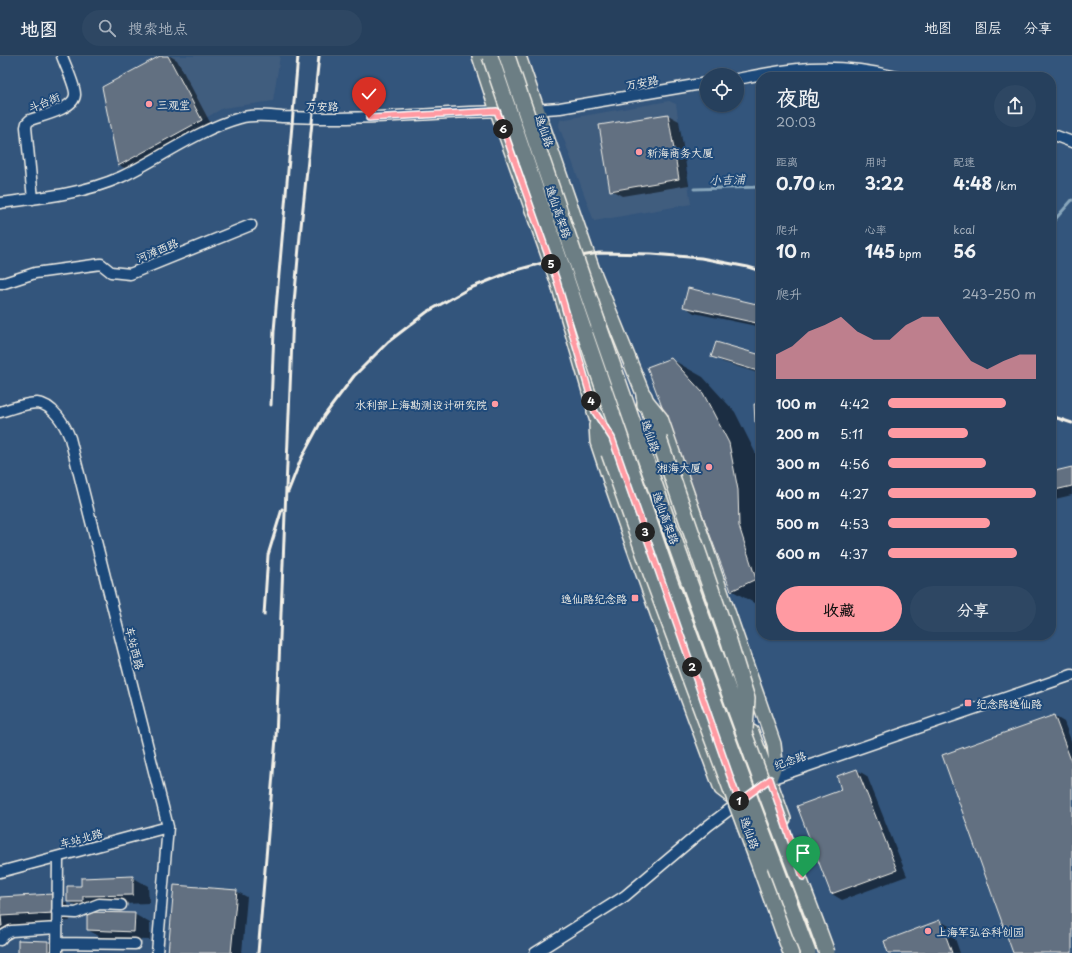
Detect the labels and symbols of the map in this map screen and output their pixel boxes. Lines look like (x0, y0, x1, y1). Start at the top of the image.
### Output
street label: 万安路 (624, 71, 660, 93)
pin (352, 77, 386, 118)
street label: 斗台街 (26, 88, 63, 116)
place label: 三观堂 (157, 96, 190, 113)
street label: 万安路 (305, 97, 339, 115)
marker: 三观堂 (144, 99, 154, 109)
street label: 逸仙路 (532, 113, 558, 149)
pin: 6 (493, 119, 513, 139)
place label: 新海商务大厦 (647, 144, 713, 161)
marker: 新海商务大厦 (634, 147, 644, 157)
water label: 小吉浦 (709, 169, 747, 189)
street label: 逸仙高架路 (542, 183, 576, 241)
street label: 河滩西路 (133, 234, 181, 266)
pin: 5 (541, 254, 561, 274)
pin: 4 (581, 391, 601, 411)
place label: 水利部上海勘测设计研究院 (355, 396, 487, 413)
marker: 水利部上海勘测设计研究院 (490, 399, 500, 409)
street label: 逸仙路 (638, 418, 664, 454)
place label: 湘海大厦 (657, 459, 701, 476)
marker: 湘海大厦 (704, 462, 714, 472)
street label: 逸仙高架路 (649, 489, 683, 547)
pin: 3 (635, 522, 655, 542)
place label: 逸仙路纪念路 (561, 590, 627, 607)
marker: 逸仙路纪念路 (630, 593, 640, 603)
street label: 车站西路 (121, 625, 149, 671)
pin: 2 (682, 657, 702, 677)
place label: 纪念路逸仙路 (976, 695, 1042, 712)
marker: 纪念路逸仙路 (963, 698, 973, 708)
street label: 纪念路 (772, 747, 808, 773)
pin: 1 (729, 791, 749, 811)
street label: 逸仙路 (736, 815, 764, 851)
street label: 车站北路 (58, 824, 104, 852)
pin (786, 836, 820, 877)
place label: 上海军弘谷科创园 (936, 923, 1024, 940)
marker: 上海军弘谷科创园 (923, 926, 933, 936)

